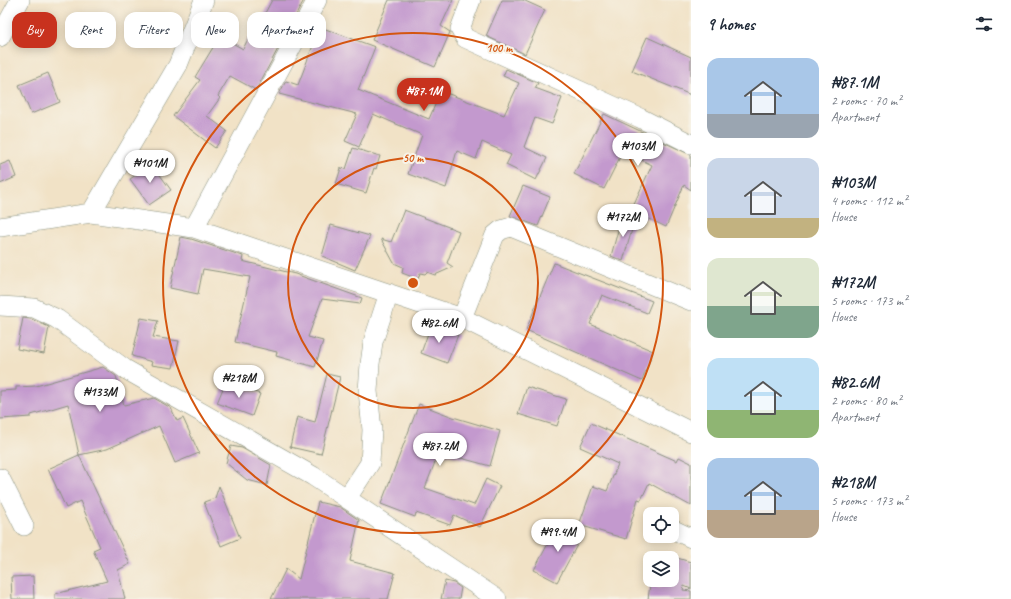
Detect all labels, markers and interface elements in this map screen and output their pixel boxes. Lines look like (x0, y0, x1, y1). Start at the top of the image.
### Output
chip: Buy (12, 12, 57, 48)
chip: Rent (65, 12, 116, 48)
chip: Filters (124, 12, 183, 48)
chip: New (191, 12, 239, 48)
chip: Apartment (247, 12, 326, 48)
icon: filters (973, 13, 995, 35)
text: 9 homes (707, 14, 755, 35)
text: 100 m (486, 40, 513, 56)
text: ₦87.1M (831, 72, 878, 93)
icon: home (739, 74, 787, 122)
pin: ₦87.1M (391, 78, 457, 112)
text: ₦87.1M (406, 83, 442, 99)
text: 2 rooms · 70 m² (831, 93, 901, 109)
text: Apartment (831, 109, 879, 125)
pin: ₦103M (610, 133, 666, 167)
text: ₦103M (621, 138, 655, 154)
pin: ₦101M (122, 150, 178, 184)
text: 50 m (403, 150, 424, 166)
text: ₦101M (133, 155, 167, 171)
text: ₦103M (831, 172, 875, 193)
icon: home (739, 174, 787, 222)
text: 4 rooms · 112 m² (831, 193, 907, 209)
pin: ₦172M (595, 204, 651, 238)
text: ₦172M (606, 209, 640, 225)
text: House (831, 209, 856, 225)
text: ₦172M (831, 272, 875, 293)
icon: home (739, 274, 787, 322)
centre of rings (406, 276, 420, 290)
text: 5 rooms · 173 m² (831, 293, 907, 309)
text: House (831, 309, 856, 325)
pin: ₦82.6M (406, 310, 472, 344)
text: ₦82.6M (421, 315, 457, 331)
pin: ₦218M (211, 365, 267, 399)
text: ₦218M (222, 370, 256, 386)
text: ₦82.6M (831, 372, 878, 393)
icon: home (739, 374, 787, 422)
pin: ₦133M (72, 379, 128, 413)
text: ₦133M (83, 384, 117, 400)
text: 2 rooms · 80 m² (831, 393, 901, 409)
text: Apartment (831, 409, 879, 425)
pin: ₦87.2M (407, 433, 473, 467)
text: ₦87.2M (422, 438, 458, 454)
text: ₦218M (831, 472, 875, 493)
icon: home (739, 474, 787, 522)
text: 5 rooms · 173 m² (831, 493, 907, 509)
map controls (643, 507, 679, 587)
button: locate (643, 507, 679, 543)
text: House (831, 509, 856, 525)
pin: ₦99.4M (525, 519, 591, 553)
text: ₦99.4M (540, 524, 576, 540)
button: layers (643, 551, 679, 587)

